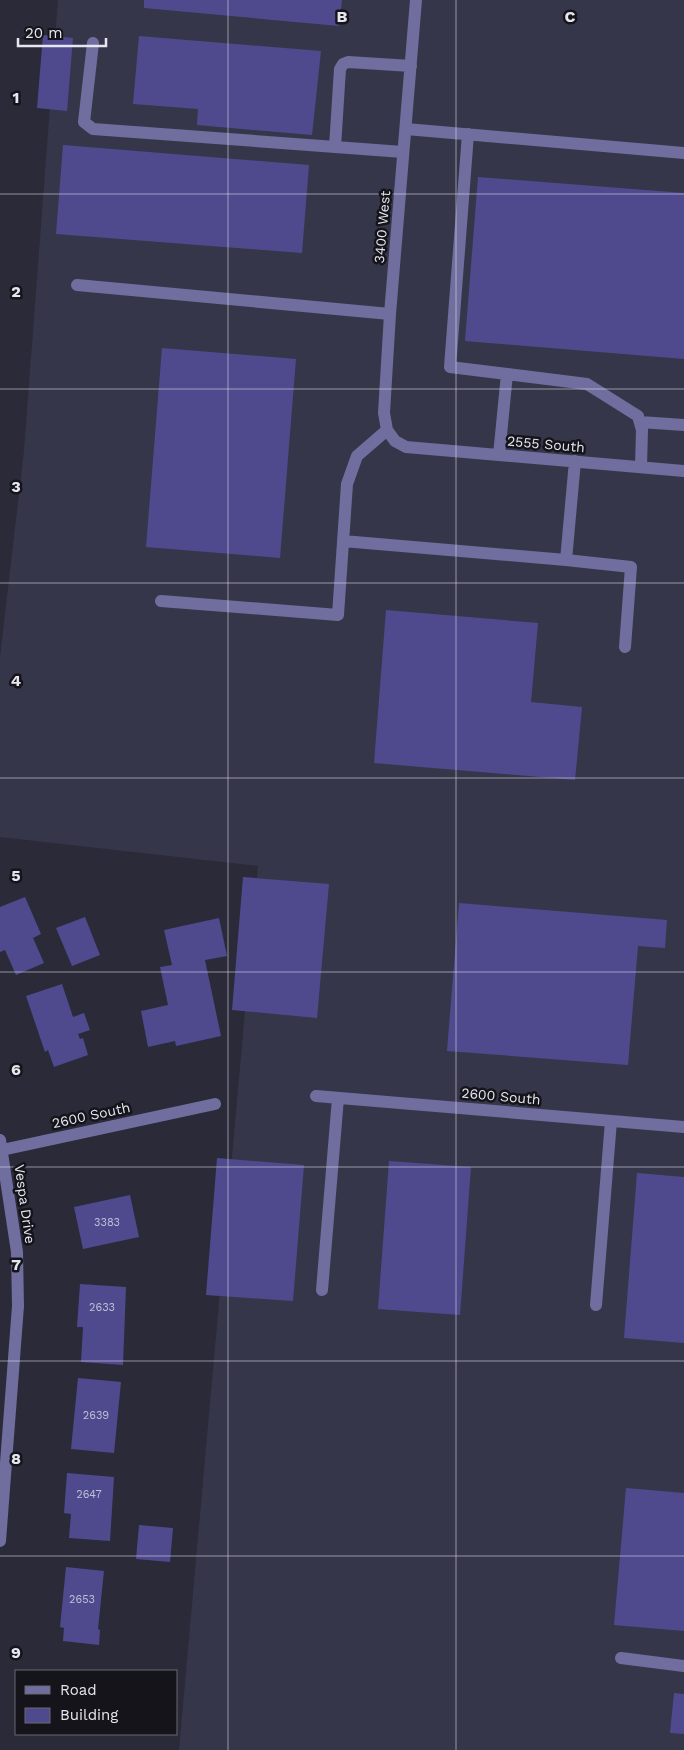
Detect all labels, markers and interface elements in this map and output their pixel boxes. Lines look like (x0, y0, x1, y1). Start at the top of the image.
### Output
text: B (337, 7, 348, 26)
text: C (565, 7, 576, 26)
scale bar (18, 15, 105, 47)
text: 20 m (25, 24, 63, 42)
text: 1 (13, 88, 19, 107)
street label: 3400 West (371, 190, 393, 264)
text: 2 (11, 282, 21, 301)
street label: 2555 South (506, 433, 586, 455)
text: 3 (11, 477, 21, 496)
text: 4 (11, 671, 21, 690)
text: 5 (11, 866, 21, 885)
text: 6 (11, 1060, 21, 1079)
street label: 2600 South (461, 1085, 541, 1107)
street label: 2600 South (50, 1099, 132, 1131)
street label: Vespa Drive (12, 1163, 38, 1245)
house number: 3383 (94, 1216, 120, 1229)
text: 7 (11, 1255, 21, 1274)
house number: 2633 (89, 1301, 115, 1314)
house number: 2639 (83, 1409, 109, 1422)
text: 8 (11, 1449, 21, 1468)
house number: 2647 (76, 1488, 102, 1501)
house number: 2653 (69, 1593, 95, 1606)
text: 9 (11, 1643, 21, 1662)
legend (15, 1670, 178, 1735)
text: Road (60, 1681, 97, 1699)
text: Building (60, 1706, 118, 1724)

